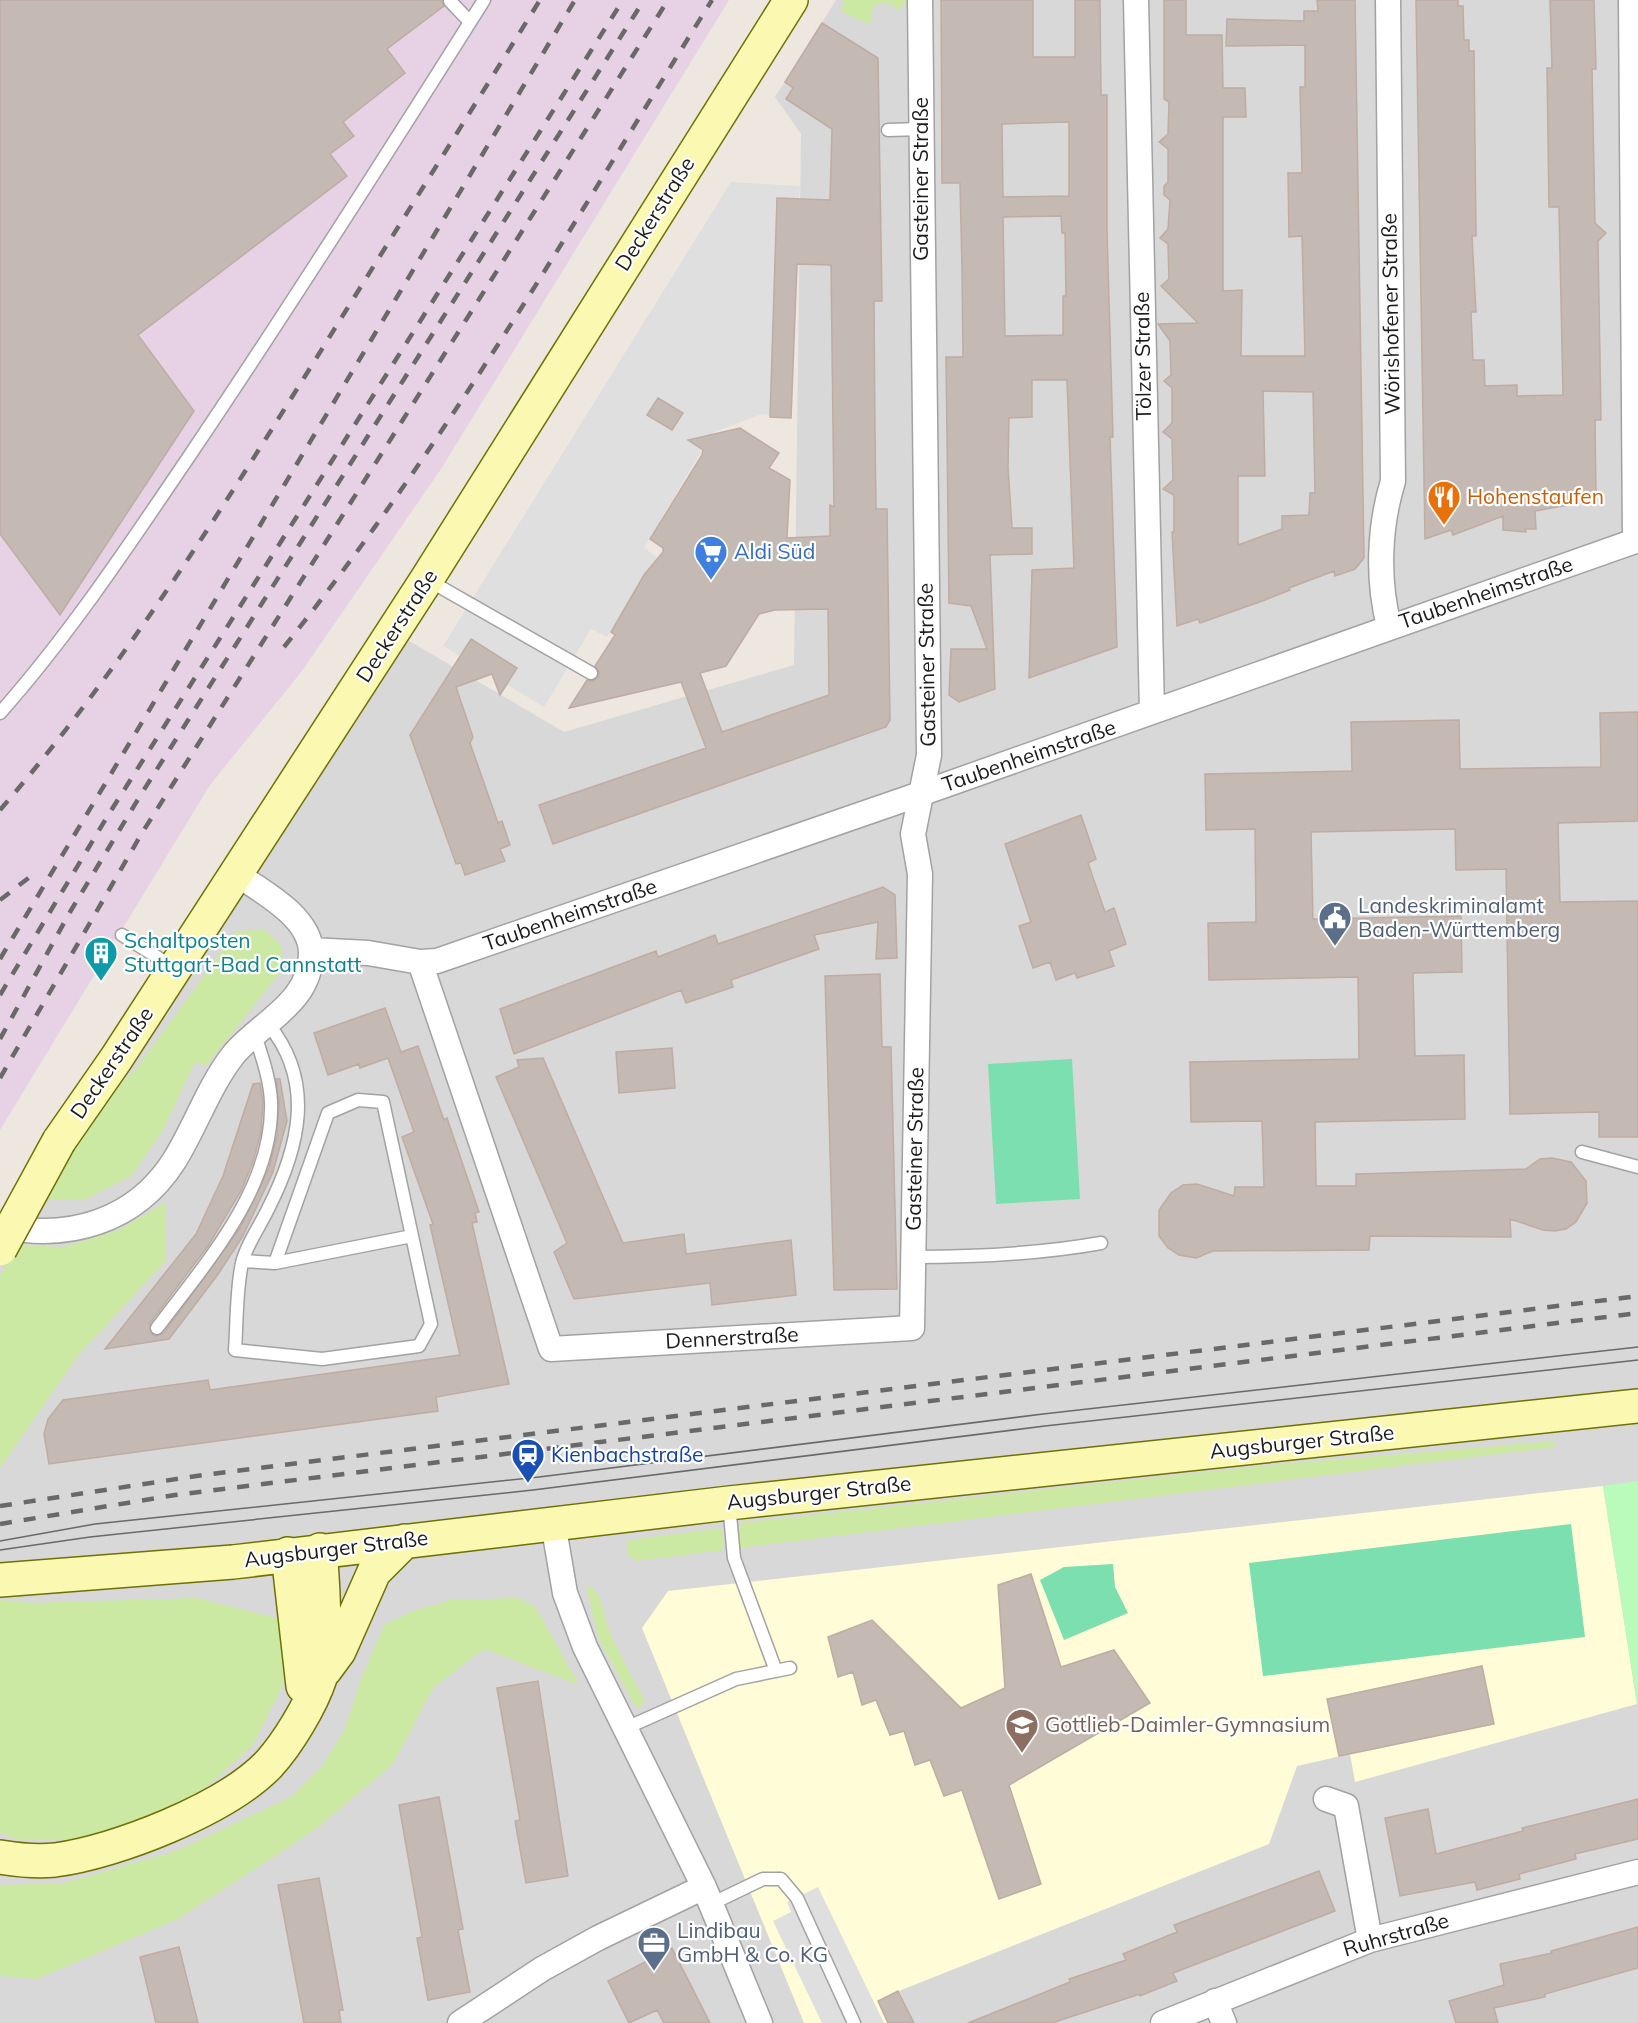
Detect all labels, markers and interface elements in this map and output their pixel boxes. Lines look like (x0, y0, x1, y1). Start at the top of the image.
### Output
street label: Gasteiner Straße (907, 97, 933, 261)
street label: Deckerstraße (609, 152, 699, 275)
street label: Wörishofener Straße (1375, 213, 1405, 415)
street label: Tölzer Straße (1128, 292, 1156, 421)
restaurant icon: Hohenstaufen (1426, 479, 1462, 526)
place label: Hohenstaufen (1467, 483, 1604, 509)
supermarket icon: Aldi Süd (693, 534, 729, 581)
place label: Aldi Süd (734, 538, 815, 564)
street label: Taubenheimstraße (1395, 550, 1576, 634)
street label: Deckerstraße (350, 564, 442, 687)
street label: Gasteiner Straße (912, 583, 940, 747)
street label: Taubenheimstraße (938, 713, 1119, 797)
street label: Taubenheimstraße (479, 872, 660, 956)
place label: Landeskriminalamt Baden-Württemberg (1358, 892, 1560, 942)
public building icon: Landeskriminalamt Baden-Württemberg (1317, 900, 1353, 947)
place label: Schaltposten Stuttgart-Bad Cannstatt (124, 927, 361, 977)
building icon: Schaltposten Stuttgart-Bad Cannstatt (83, 935, 119, 982)
street label: Deckerstraße (64, 1001, 158, 1123)
street label: Gasteiner Straße (900, 1067, 928, 1231)
street label: Dennerstraße (665, 1321, 799, 1353)
street label: Augsburger Straße (1208, 1418, 1395, 1464)
station icon: Kienbachstraße (510, 1437, 546, 1484)
place label: Kienbachstraße (551, 1441, 703, 1467)
street label: Augsburger Straße (725, 1469, 912, 1515)
street label: Augsburger Straße (242, 1524, 429, 1572)
school or university icon: Gottlieb-Daimler-Gymnasium (1004, 1707, 1040, 1754)
place label: Gottlieb-Daimler-Gymnasium (1045, 1711, 1330, 1737)
street label: Ruhrstraße (1340, 1907, 1452, 1962)
place label: Lindibau GmbH & Co. KG (677, 1917, 828, 1967)
office icon: Lindibau GmbH & Co. KG (636, 1925, 672, 1972)

